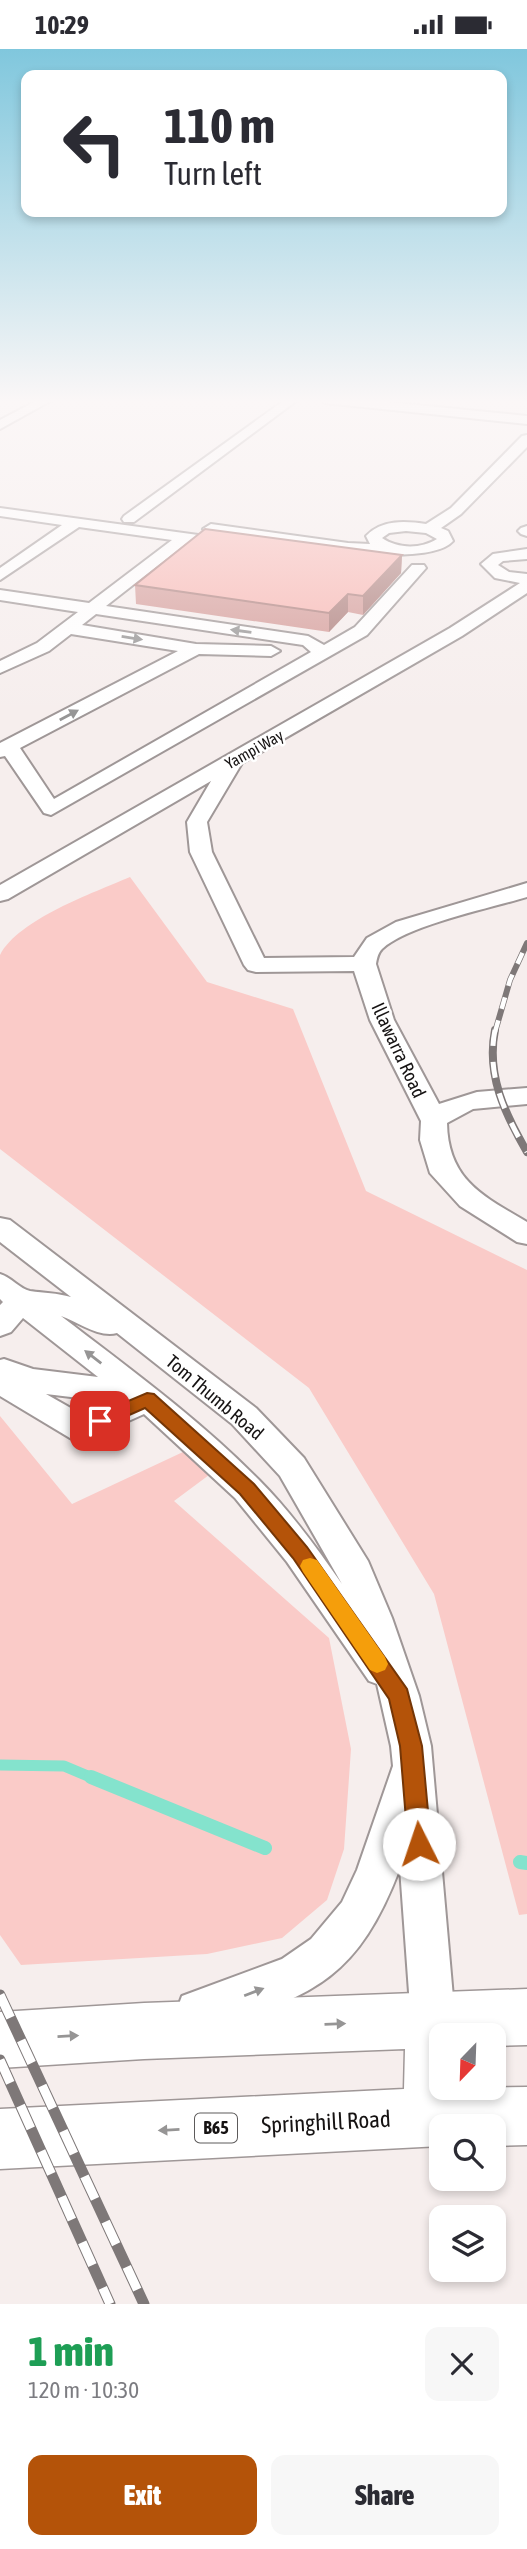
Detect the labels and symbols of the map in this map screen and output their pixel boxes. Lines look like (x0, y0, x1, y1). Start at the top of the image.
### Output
one-way arrow (230, 625, 252, 636)
one-way arrow (121, 633, 143, 644)
one-way arrow (59, 709, 79, 721)
street label: Yampi Way (222, 725, 287, 773)
street label: Illawarra Road (367, 999, 431, 1101)
street label: Tom Thumb Road (162, 1350, 268, 1444)
one-way arrow (84, 1351, 102, 1365)
pin (70, 1391, 130, 1451)
position arrow (382, 1807, 456, 1881)
one-way arrow (244, 1986, 265, 1997)
one-way arrow (324, 2018, 346, 2029)
north arrow (429, 2023, 506, 2100)
one-way arrow (57, 2030, 79, 2041)
street label: Springhill Road (261, 2106, 391, 2138)
road number: B65 (195, 2113, 237, 2143)
one-way arrow (158, 2125, 180, 2136)

